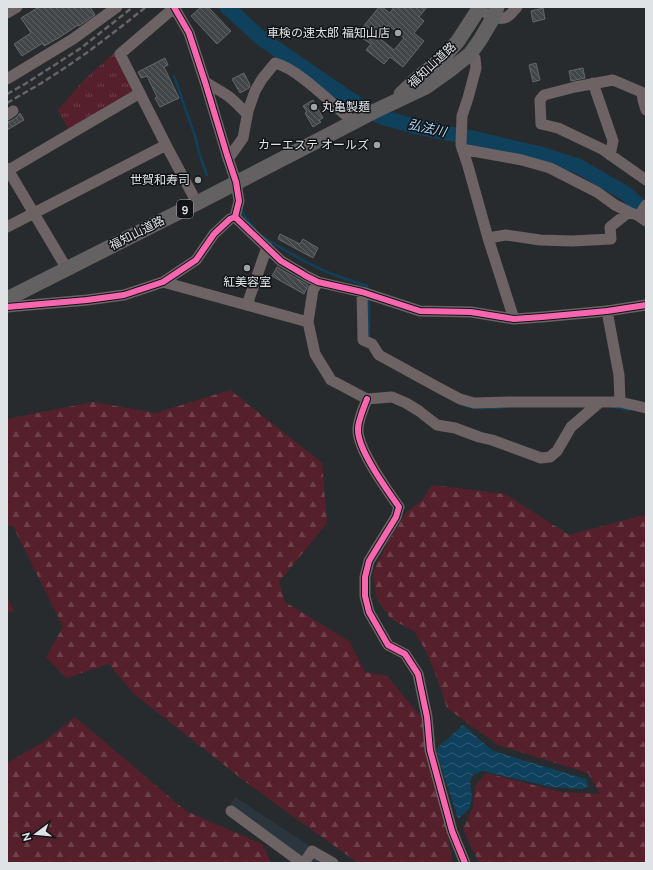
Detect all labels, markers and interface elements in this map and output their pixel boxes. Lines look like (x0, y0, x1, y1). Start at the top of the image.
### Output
place label: 車検の速太郎 福知山店 (267, 26, 390, 40)
marker: 車検の速太郎 福知山店 (393, 28, 403, 38)
street label: 福知山道路 (405, 39, 459, 91)
place label: 丸亀製麺 (322, 100, 370, 114)
marker: 丸亀製麺 (309, 102, 319, 112)
water label: 弘法川 (406, 116, 450, 140)
place label: カーエステ オールズ (258, 138, 369, 152)
marker: カーエステ オールズ (372, 140, 382, 150)
place label: 世賀和寿司 (130, 173, 190, 187)
marker: 世賀和寿司 (193, 175, 203, 185)
road number: 9 (177, 200, 193, 218)
street label: 福知山道路 (107, 213, 167, 253)
marker: 紅美容室 (242, 263, 252, 273)
place label: 紅美容室 (223, 275, 271, 289)
north arrow (16, 814, 56, 854)
text: N (19, 831, 34, 842)

